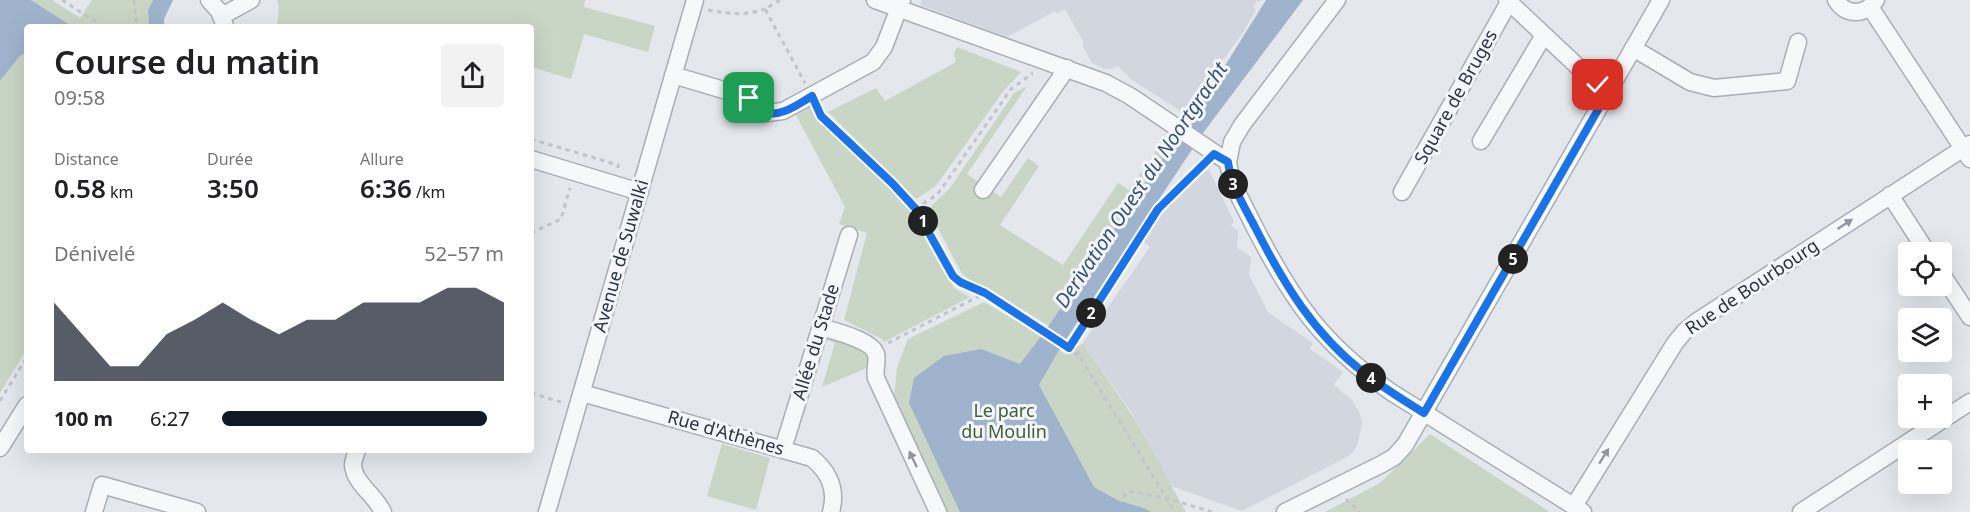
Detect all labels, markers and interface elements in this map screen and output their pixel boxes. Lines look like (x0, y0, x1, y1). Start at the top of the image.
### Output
street label: Square de Bruges (1408, 25, 1502, 168)
text: Course du matin (54, 39, 320, 84)
button: share (441, 44, 504, 107)
water label: Derivation Ouest du Noortgracht (1048, 55, 1234, 313)
pin (1572, 59, 1623, 110)
icon: check (1581, 68, 1614, 101)
pin (723, 72, 774, 123)
icon: arrive (732, 81, 765, 114)
text: 09:58 (54, 84, 105, 111)
text: Distance (54, 148, 119, 170)
text: Durée (207, 148, 253, 170)
text: Allure (360, 148, 404, 170)
pin: 3 (1218, 169, 1248, 199)
text: 0.58 (54, 170, 106, 206)
text: 3:50 (207, 170, 259, 206)
text: 6:36 (360, 170, 412, 206)
text: 3 (1228, 173, 1238, 195)
street label: Avenue de Suwalki (587, 177, 653, 335)
text: km (106, 181, 133, 203)
text: /km (412, 181, 445, 203)
pin: 1 (908, 206, 938, 236)
text: 1 (918, 210, 928, 232)
one-way arrow (1837, 219, 1854, 230)
street label: Rue de Bourbourg (1680, 233, 1823, 340)
text: Dénivelé (54, 240, 135, 267)
text: 52–57 m (424, 240, 504, 267)
map controls (1898, 242, 1952, 494)
button: locate (1898, 242, 1952, 296)
pin: 5 (1498, 244, 1528, 274)
text: 5 (1508, 248, 1518, 270)
street label: Allée du Stade (786, 281, 844, 403)
pin: 2 (1076, 298, 1106, 328)
text: 2 (1086, 302, 1096, 324)
button: layers (1898, 308, 1952, 362)
pin: 4 (1356, 363, 1386, 393)
text: 4 (1366, 367, 1376, 389)
button: + (1898, 374, 1952, 428)
park label: Le parc du Moulin (961, 398, 1047, 443)
street label: Rue d'Athènes (665, 404, 787, 460)
text: 100 m (54, 405, 113, 432)
text: 6:27 (150, 405, 190, 432)
button: − (1898, 440, 1952, 494)
one-way arrow (1599, 448, 1610, 465)
one-way arrow (909, 450, 918, 467)

